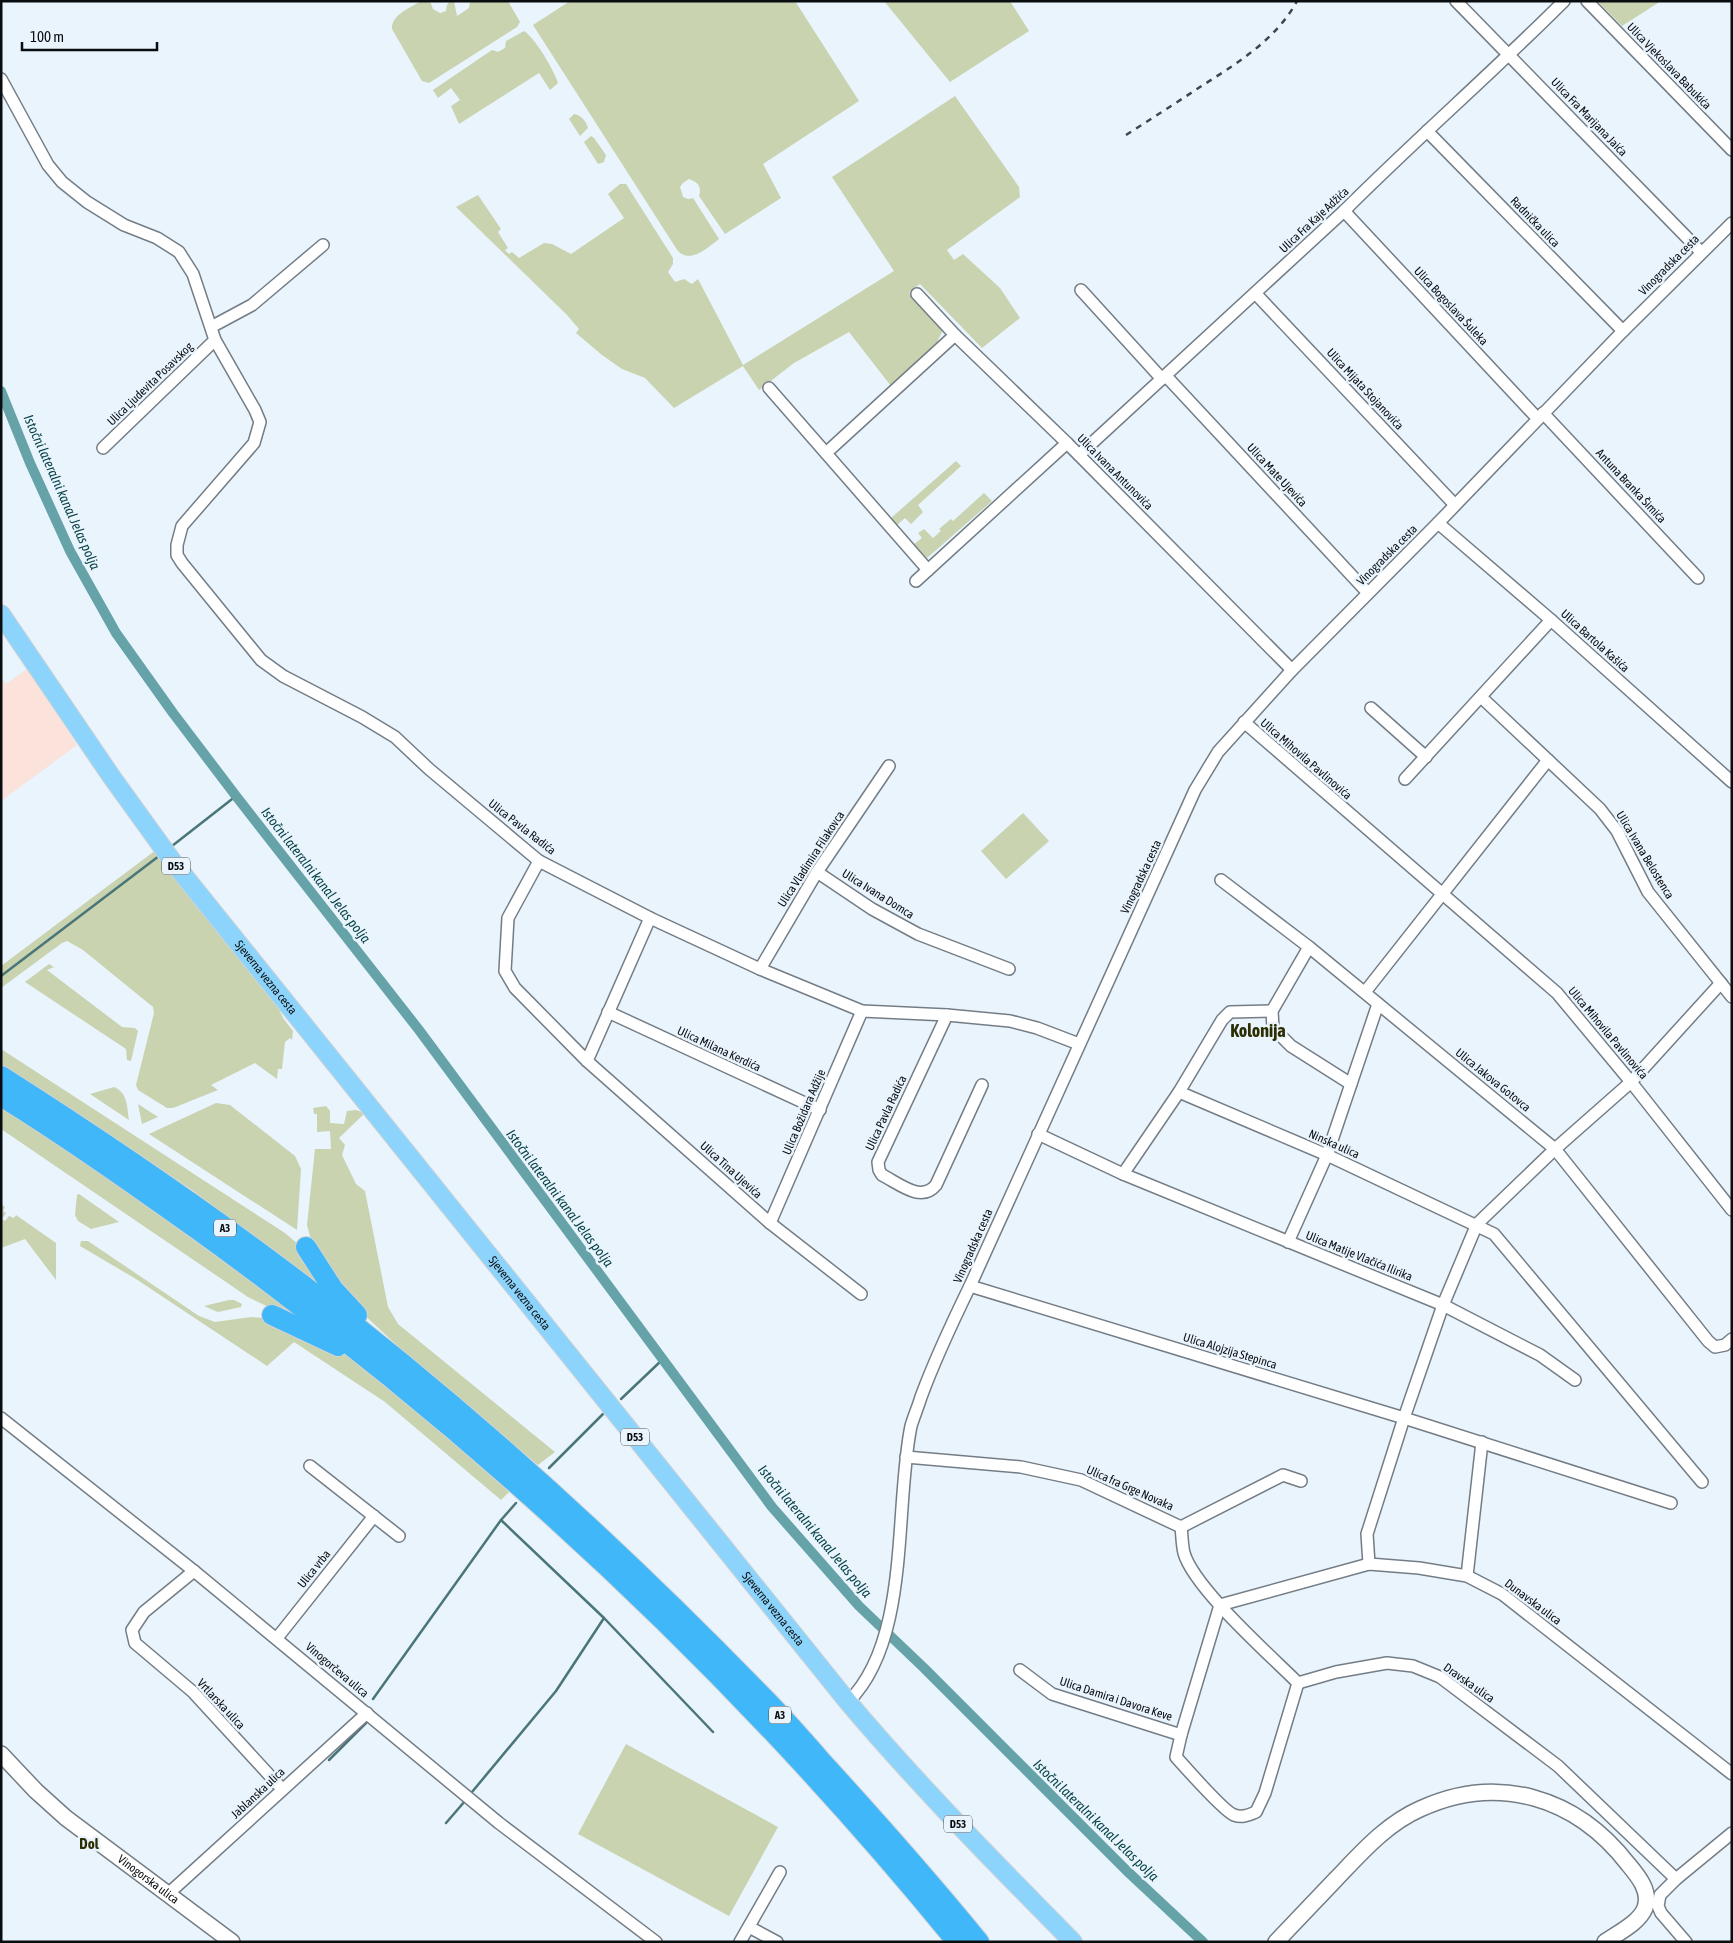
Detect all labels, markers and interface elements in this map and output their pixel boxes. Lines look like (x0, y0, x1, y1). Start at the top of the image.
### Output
scale bar (22, 20, 158, 52)
street label: Ulica Vjekoslava Babukića (1624, 20, 1714, 112)
text: 100 m (30, 28, 64, 45)
street label: Ulica Fra Marijana Jaića (1548, 75, 1630, 159)
street label: Ulica Fra Kaje Adžića (1276, 184, 1352, 256)
street label: Radnička ulica (1508, 194, 1562, 250)
street label: Vinogradska cesta (1636, 232, 1702, 298)
street label: Ulica Bogoslava Šuleka (1411, 264, 1491, 348)
street label: Ulica Ljudevita Posavskog (104, 339, 196, 428)
street label: Ulica Mijata Stojanovića (1324, 345, 1406, 433)
water label: Istočni lateralni kanal Jelas polja (21, 412, 104, 572)
street label: Ulica Ivana Antunovića (1074, 431, 1156, 513)
street label: Ulica Mate Ujevića (1244, 440, 1310, 510)
street label: Antuna Branka Šimića (1593, 446, 1669, 526)
street label: Vinogradska cesta (1354, 522, 1420, 588)
street label: Ulica Bartola Kašića (1558, 607, 1632, 675)
street label: Ulica Mihovila Pavlinovića (1258, 716, 1354, 802)
street label: Ulica Pavla Radića (486, 796, 558, 858)
water label: Istočni lateralni kanal Jelas polja (258, 804, 374, 946)
street label: Ulica Vladimira Filakovca (775, 808, 847, 910)
street label: Ulica Ivana Belostenca (1613, 809, 1677, 901)
street label: Vinogradska cesta (1118, 838, 1164, 916)
road number: D53 (162, 858, 190, 874)
street label: Ulica Ivana Domca (839, 866, 917, 922)
street label: Sjeverna vezna cesta (232, 938, 300, 1017)
street label: Ulica Mihovila Pavlinovića (1565, 984, 1651, 1082)
district label: Kolonija (1230, 1020, 1286, 1041)
street label: Ulica Milana Kerdića (675, 1024, 763, 1074)
street label: Ulica Jakova Gotovca (1453, 1045, 1533, 1115)
street label: Ulica Božidara Adžije (780, 1067, 828, 1157)
street label: Ulica Pavla Radića (862, 1073, 910, 1153)
water label: Istočni lateralni kanal Jelas polja (503, 1126, 617, 1270)
street label: Ninska ulica (1306, 1127, 1362, 1161)
street label: Ulica Tina Ujevića (697, 1139, 765, 1201)
street label: Vinogradska cesta (950, 1207, 996, 1285)
road number: A3 (214, 1220, 236, 1236)
street label: Ulica Matije Vlačića Ilirika (1304, 1228, 1414, 1284)
street label: Sjeverna vezna cesta (486, 1253, 553, 1333)
street label: Ulica Alojzija Stepinca (1181, 1330, 1279, 1372)
road number: D53 (621, 1428, 649, 1445)
water label: Istočni lateralni kanal Jelas polja (755, 1462, 875, 1601)
street label: Ulica fra Grge Novaka (1084, 1463, 1176, 1513)
street label: Ulica vrba (295, 1547, 333, 1591)
street label: Sjeverna vezna cesta (739, 1569, 807, 1649)
street label: Dunavska ulica (1502, 1576, 1564, 1628)
street label: Vinogorčeva ulica (303, 1640, 371, 1700)
street label: Dravska ulica (1441, 1660, 1497, 1706)
street label: Ulica Damira i Davora Keve (1058, 1674, 1174, 1724)
street label: Vrtlarska ulica (194, 1676, 248, 1732)
road number: A3 (769, 1706, 791, 1724)
water label: Istočni lateralni kanal Jelas polja (1030, 1756, 1162, 1884)
street label: Jablanska ulica (228, 1765, 288, 1821)
road number: D53 (944, 1816, 972, 1832)
district label: Dol (79, 1835, 100, 1852)
street label: Vinogorska ulica (115, 1852, 182, 1907)

